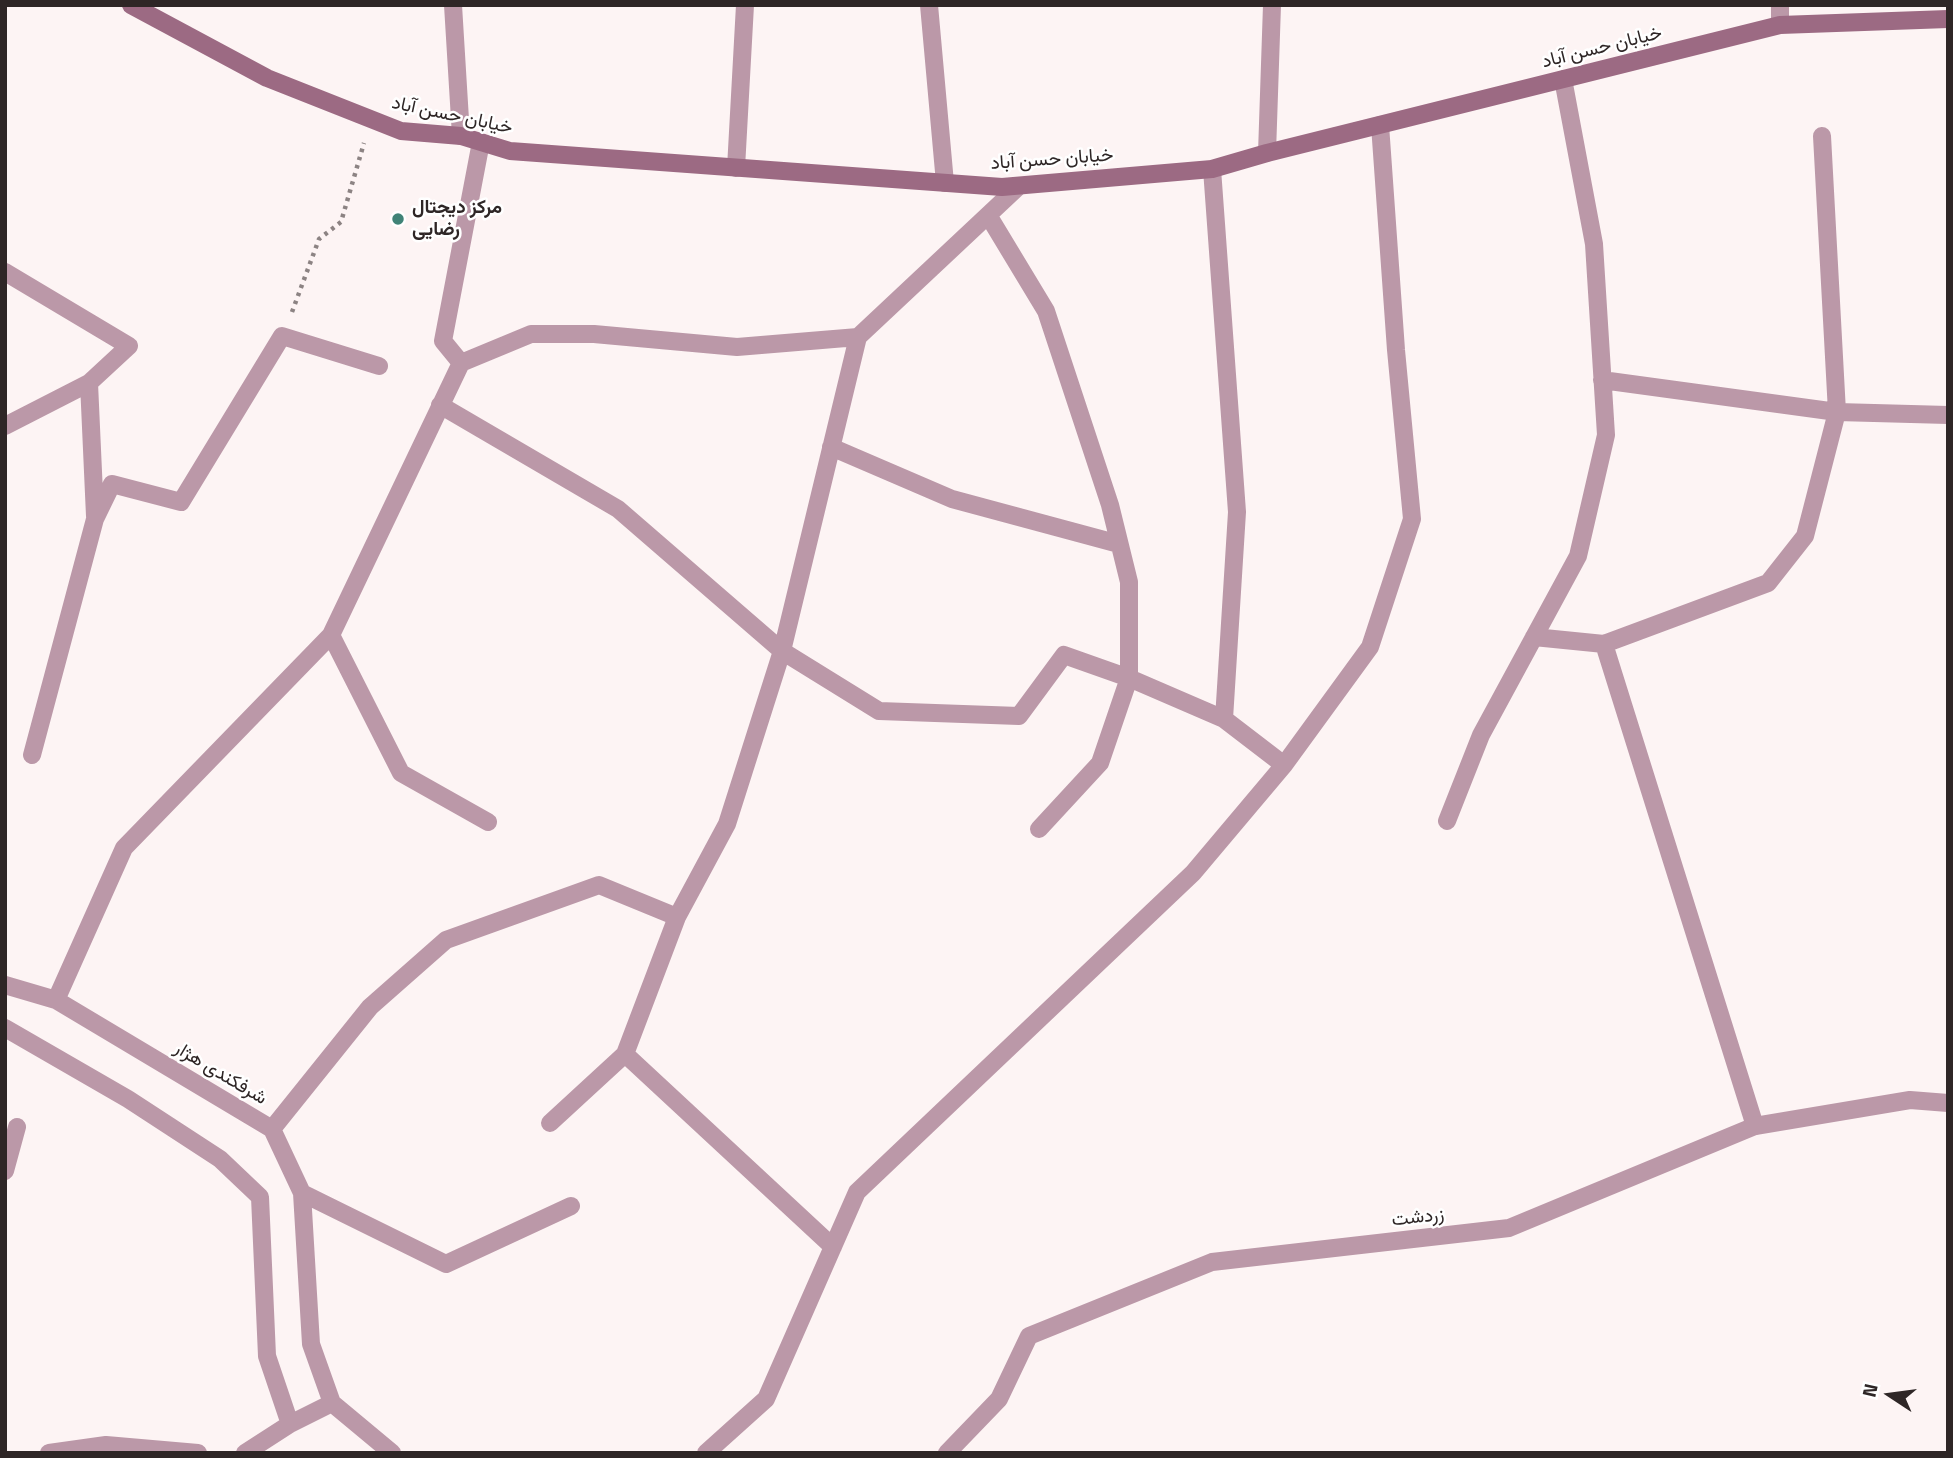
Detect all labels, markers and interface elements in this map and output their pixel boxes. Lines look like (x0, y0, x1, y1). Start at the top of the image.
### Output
street label: خیابان حسن آباد (1540, 22, 1664, 74)
street label: خیابان حسن آباد (390, 92, 514, 140)
street label: خیابان حسن آباد (990, 144, 1114, 176)
place label: مرکز دیجتال رضایی (412, 197, 502, 241)
marker: مرکز دیجتال رضایی (390, 211, 406, 227)
street label: شرفکندی هژار (169, 1037, 271, 1111)
street label: زردشت (1390, 1204, 1446, 1232)
north arrow (1855, 1360, 1925, 1430)
text: N (1853, 1380, 1885, 1400)

